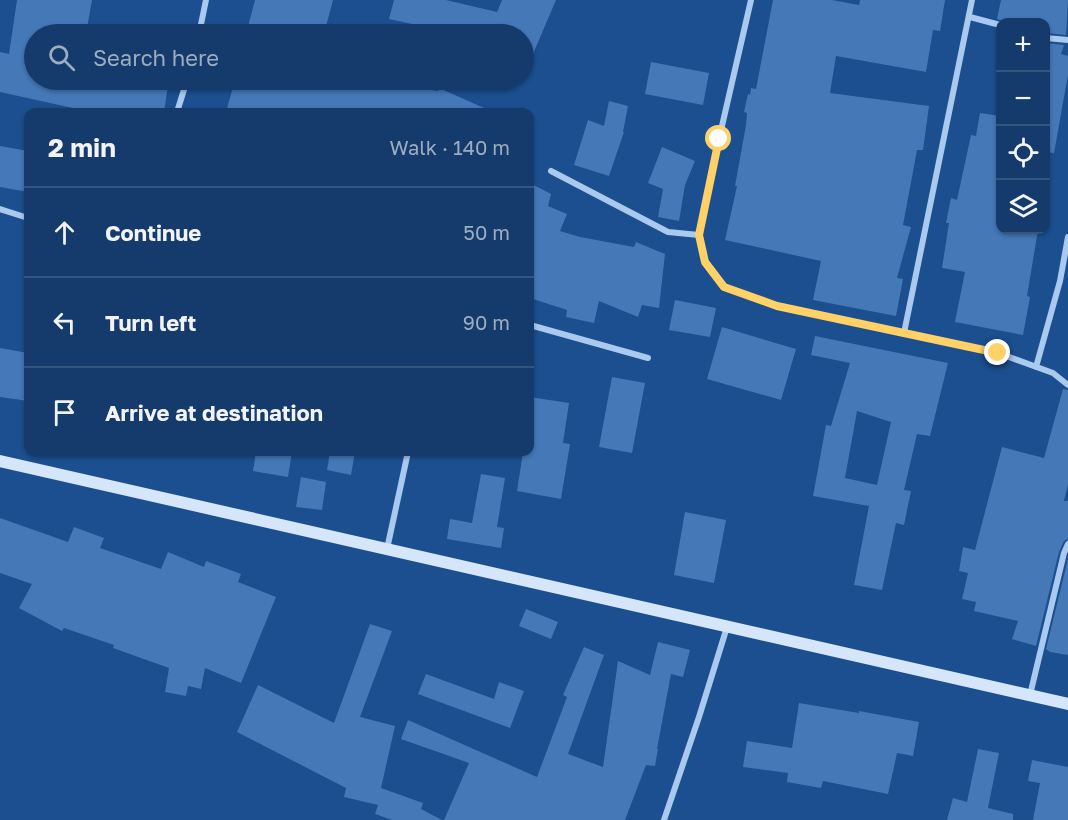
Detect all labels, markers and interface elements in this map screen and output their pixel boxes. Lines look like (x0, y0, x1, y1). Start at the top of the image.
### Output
map controls (996, 18, 1050, 234)
button: + (996, 18, 1050, 72)
search box (24, 24, 534, 90)
icon: search (45, 41, 78, 74)
text: Search here (93, 44, 219, 71)
button: − (996, 72, 1050, 126)
route start (705, 125, 731, 151)
button: locate (996, 126, 1050, 180)
text: 2 min (48, 132, 116, 163)
text: Walk · 140 m (390, 135, 510, 159)
button: layers (996, 180, 1050, 234)
icon: ahead (48, 216, 81, 249)
text: Continue (105, 219, 201, 246)
text: 50 m (463, 220, 510, 244)
icon: left (48, 306, 81, 339)
text: Turn left (105, 309, 196, 336)
text: 90 m (463, 310, 510, 334)
route end (984, 339, 1010, 365)
icon: arrive (48, 396, 81, 429)
text: Arrive at destination (105, 399, 323, 426)

